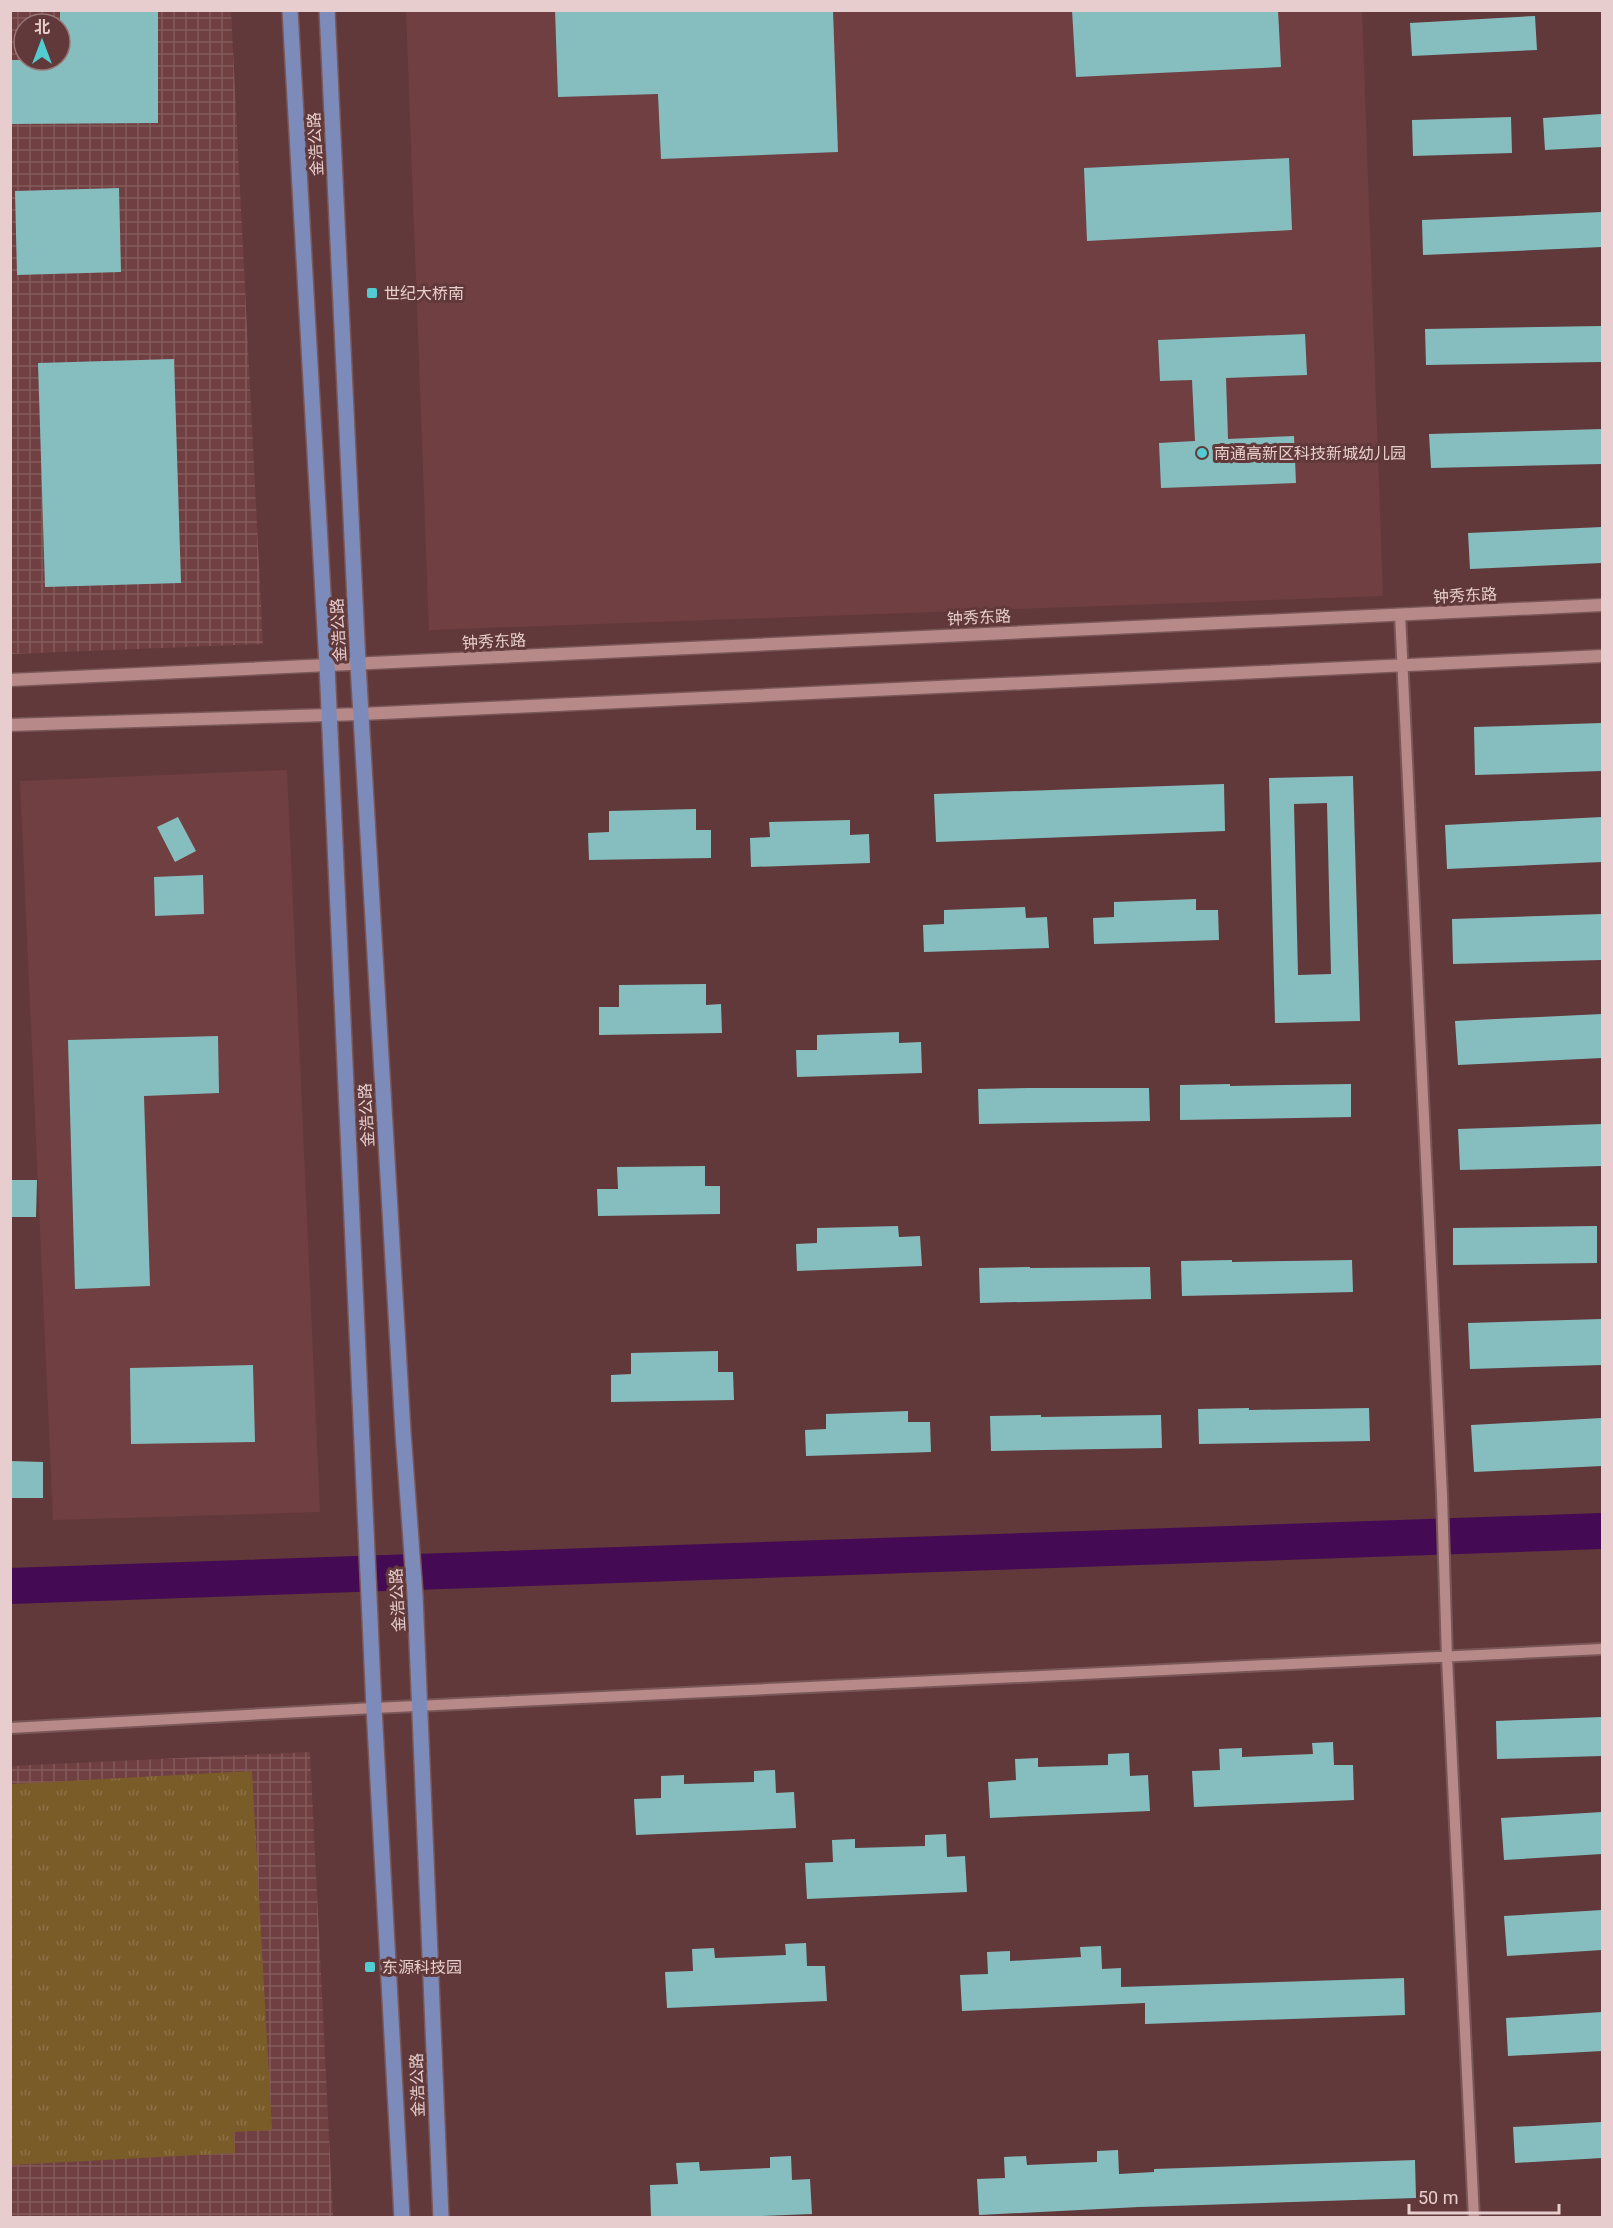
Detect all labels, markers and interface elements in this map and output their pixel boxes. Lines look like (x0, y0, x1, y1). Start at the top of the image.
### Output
north arrow (12, 12, 72, 72)
text: 北 (34, 18, 50, 37)
street label: 金浩公路 (304, 112, 327, 176)
place label: 世纪大桥南 (384, 284, 464, 303)
marker: 世纪大桥南 (365, 286, 379, 300)
place label: 南通高新区科技新城幼儿园 (1214, 444, 1406, 463)
marker: 南通高新区科技新城幼儿园 (1195, 446, 1209, 460)
street label: 钟秀东路 (1433, 584, 1497, 607)
street label: 金浩公路 (327, 598, 350, 662)
street label: 钟秀东路 (947, 606, 1011, 629)
street label: 钟秀东路 (462, 630, 526, 653)
street label: 金浩公路 (355, 1083, 378, 1147)
street label: 金浩公路 (386, 1568, 409, 1632)
place label: 东源科技园 (382, 1958, 462, 1977)
marker: 东源科技园 (363, 1960, 377, 1974)
street label: 金浩公路 (407, 2053, 428, 2117)
scale bar (1409, 2177, 1559, 2215)
text: 50 m (1418, 2187, 1458, 2208)

